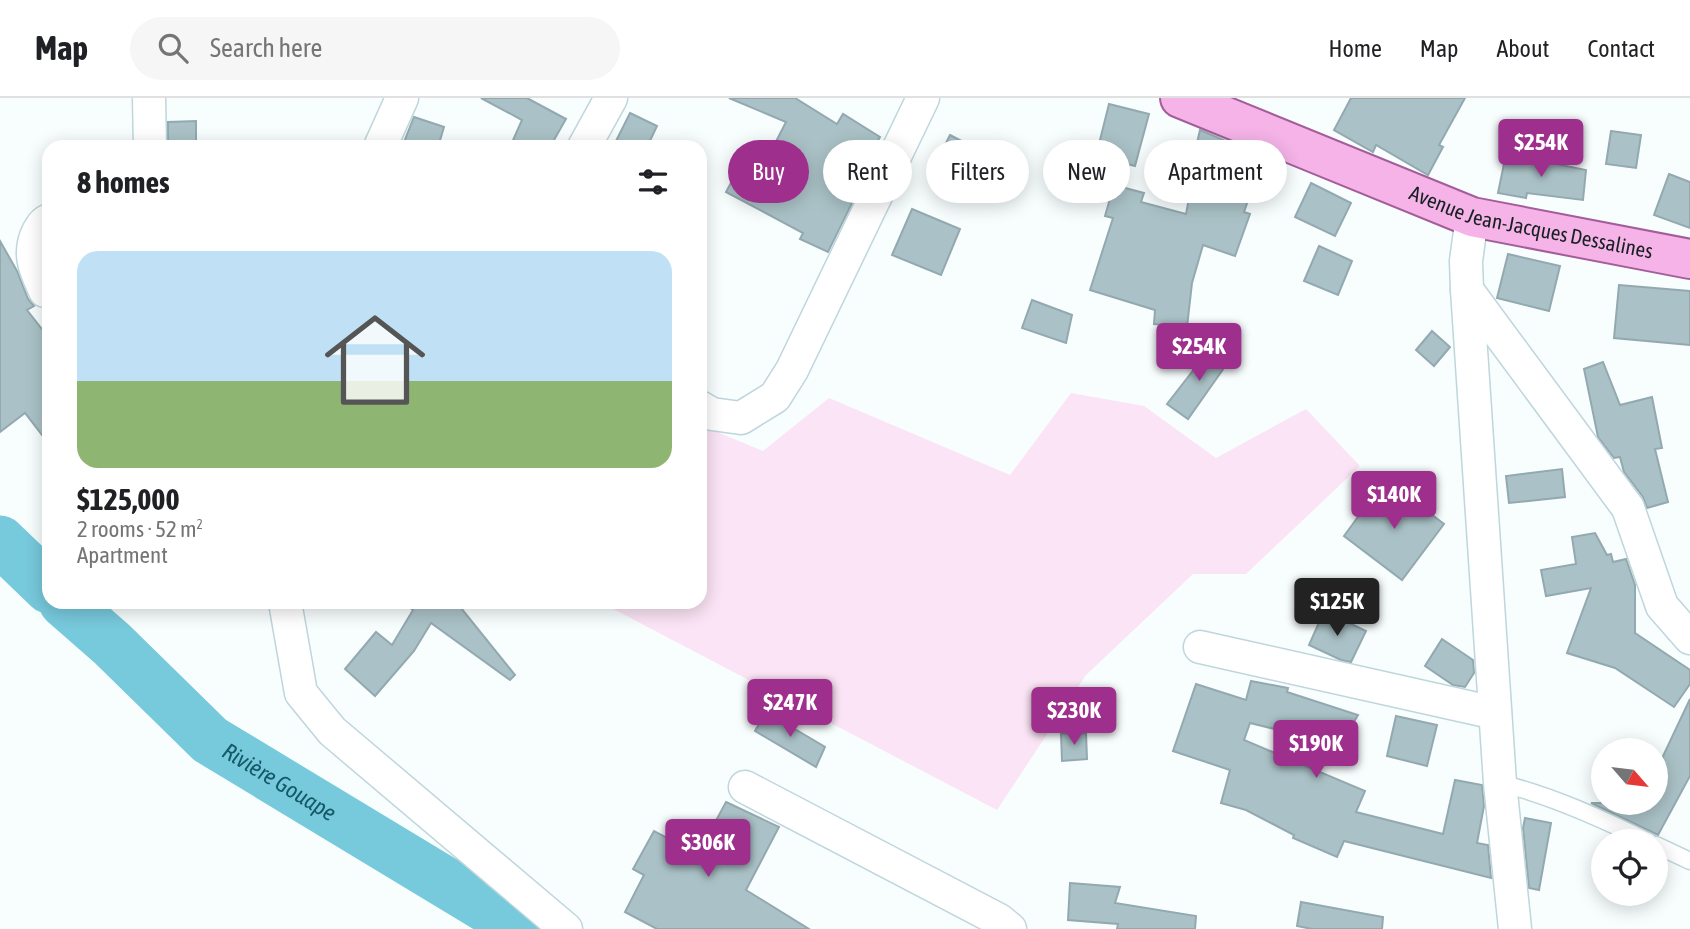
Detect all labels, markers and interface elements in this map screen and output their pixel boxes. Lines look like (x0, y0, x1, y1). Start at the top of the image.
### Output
search box (130, 17, 620, 80)
text: Map (35, 29, 88, 67)
icon: search (154, 29, 192, 67)
text: Search here (210, 33, 322, 63)
text: Home (1328, 35, 1382, 62)
text: Map (1420, 35, 1458, 62)
text: About (1496, 35, 1549, 62)
text: Contact (1587, 35, 1655, 62)
pin: $254K (1492, 120, 1590, 179)
text: $254K (1514, 129, 1568, 155)
chip: Buy (728, 140, 809, 203)
chip: Rent (823, 140, 912, 203)
chip: Filters (926, 140, 1029, 203)
chip: New (1043, 140, 1130, 203)
chip: Apartment (1144, 140, 1287, 203)
icon: filters (634, 163, 672, 201)
text: 8 homes (77, 165, 170, 199)
street label: Avenue Jean-Jacques Dessalines (1406, 180, 1655, 263)
icon: home (312, 297, 438, 423)
pin: $254K (1150, 324, 1248, 383)
text: $254K (1172, 333, 1226, 359)
pin: $140K (1345, 472, 1443, 531)
text: $140K (1367, 481, 1421, 507)
text: $125,000 (77, 482, 180, 516)
text: 2 rooms · 52 m² (77, 516, 203, 542)
text: Apartment (77, 542, 168, 568)
pin: $125K (1288, 578, 1386, 638)
text: $125K (1310, 588, 1364, 614)
pin: $247K (741, 680, 839, 739)
pin: $230K (1025, 688, 1123, 747)
text: $247K (763, 689, 817, 715)
text: $230K (1047, 697, 1101, 723)
pin: $190K (1267, 720, 1365, 780)
text: $190K (1289, 730, 1343, 756)
water label: Rivière Gouape (218, 738, 341, 826)
north arrow (1591, 738, 1668, 816)
map controls (1591, 738, 1668, 906)
pin: $306K (659, 820, 757, 879)
text: $306K (681, 829, 735, 855)
button: locate (1591, 829, 1668, 906)

